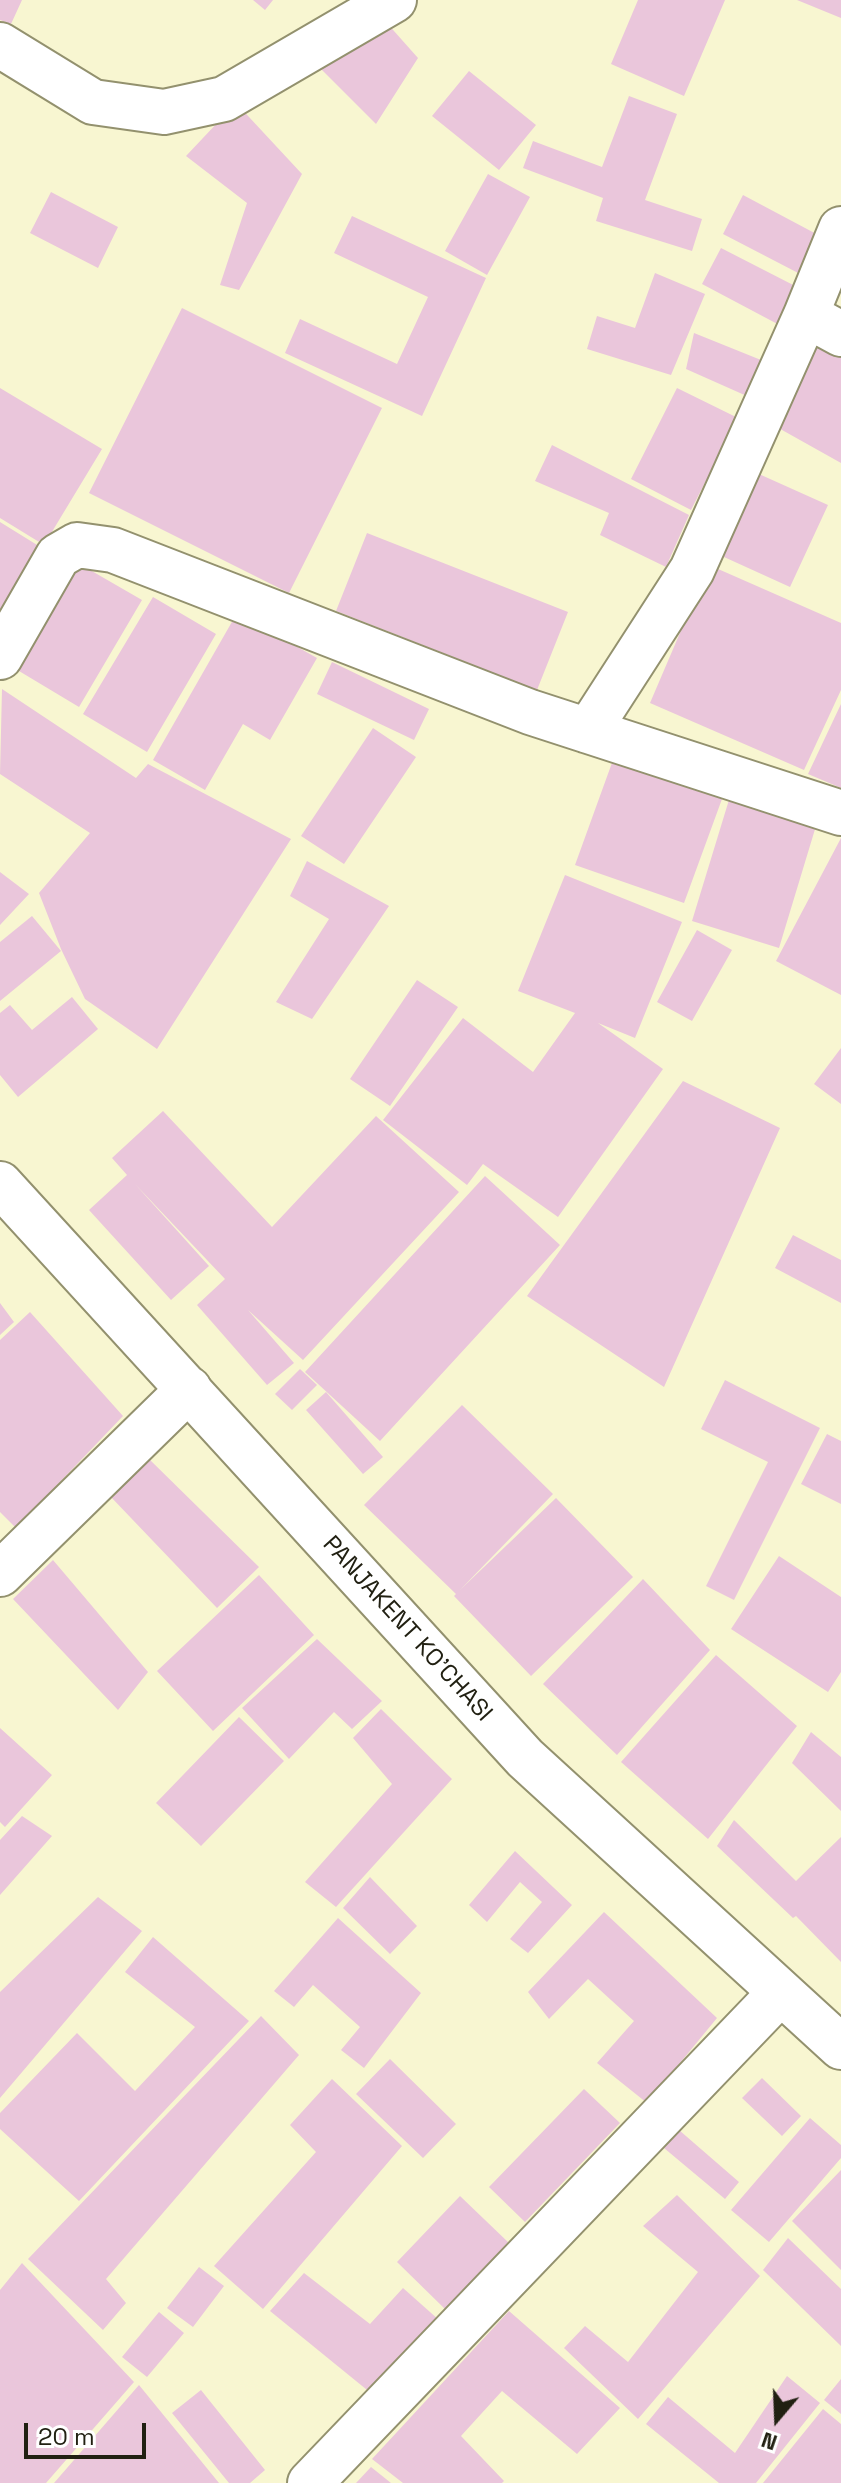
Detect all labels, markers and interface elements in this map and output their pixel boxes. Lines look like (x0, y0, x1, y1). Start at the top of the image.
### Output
street label: PANJAKENT KO'CHASI (316, 1530, 498, 1728)
north arrow (737, 2379, 817, 2459)
scale bar (28, 2407, 150, 2457)
text: 20 m (38, 2421, 95, 2452)
text: N (758, 2426, 781, 2457)

